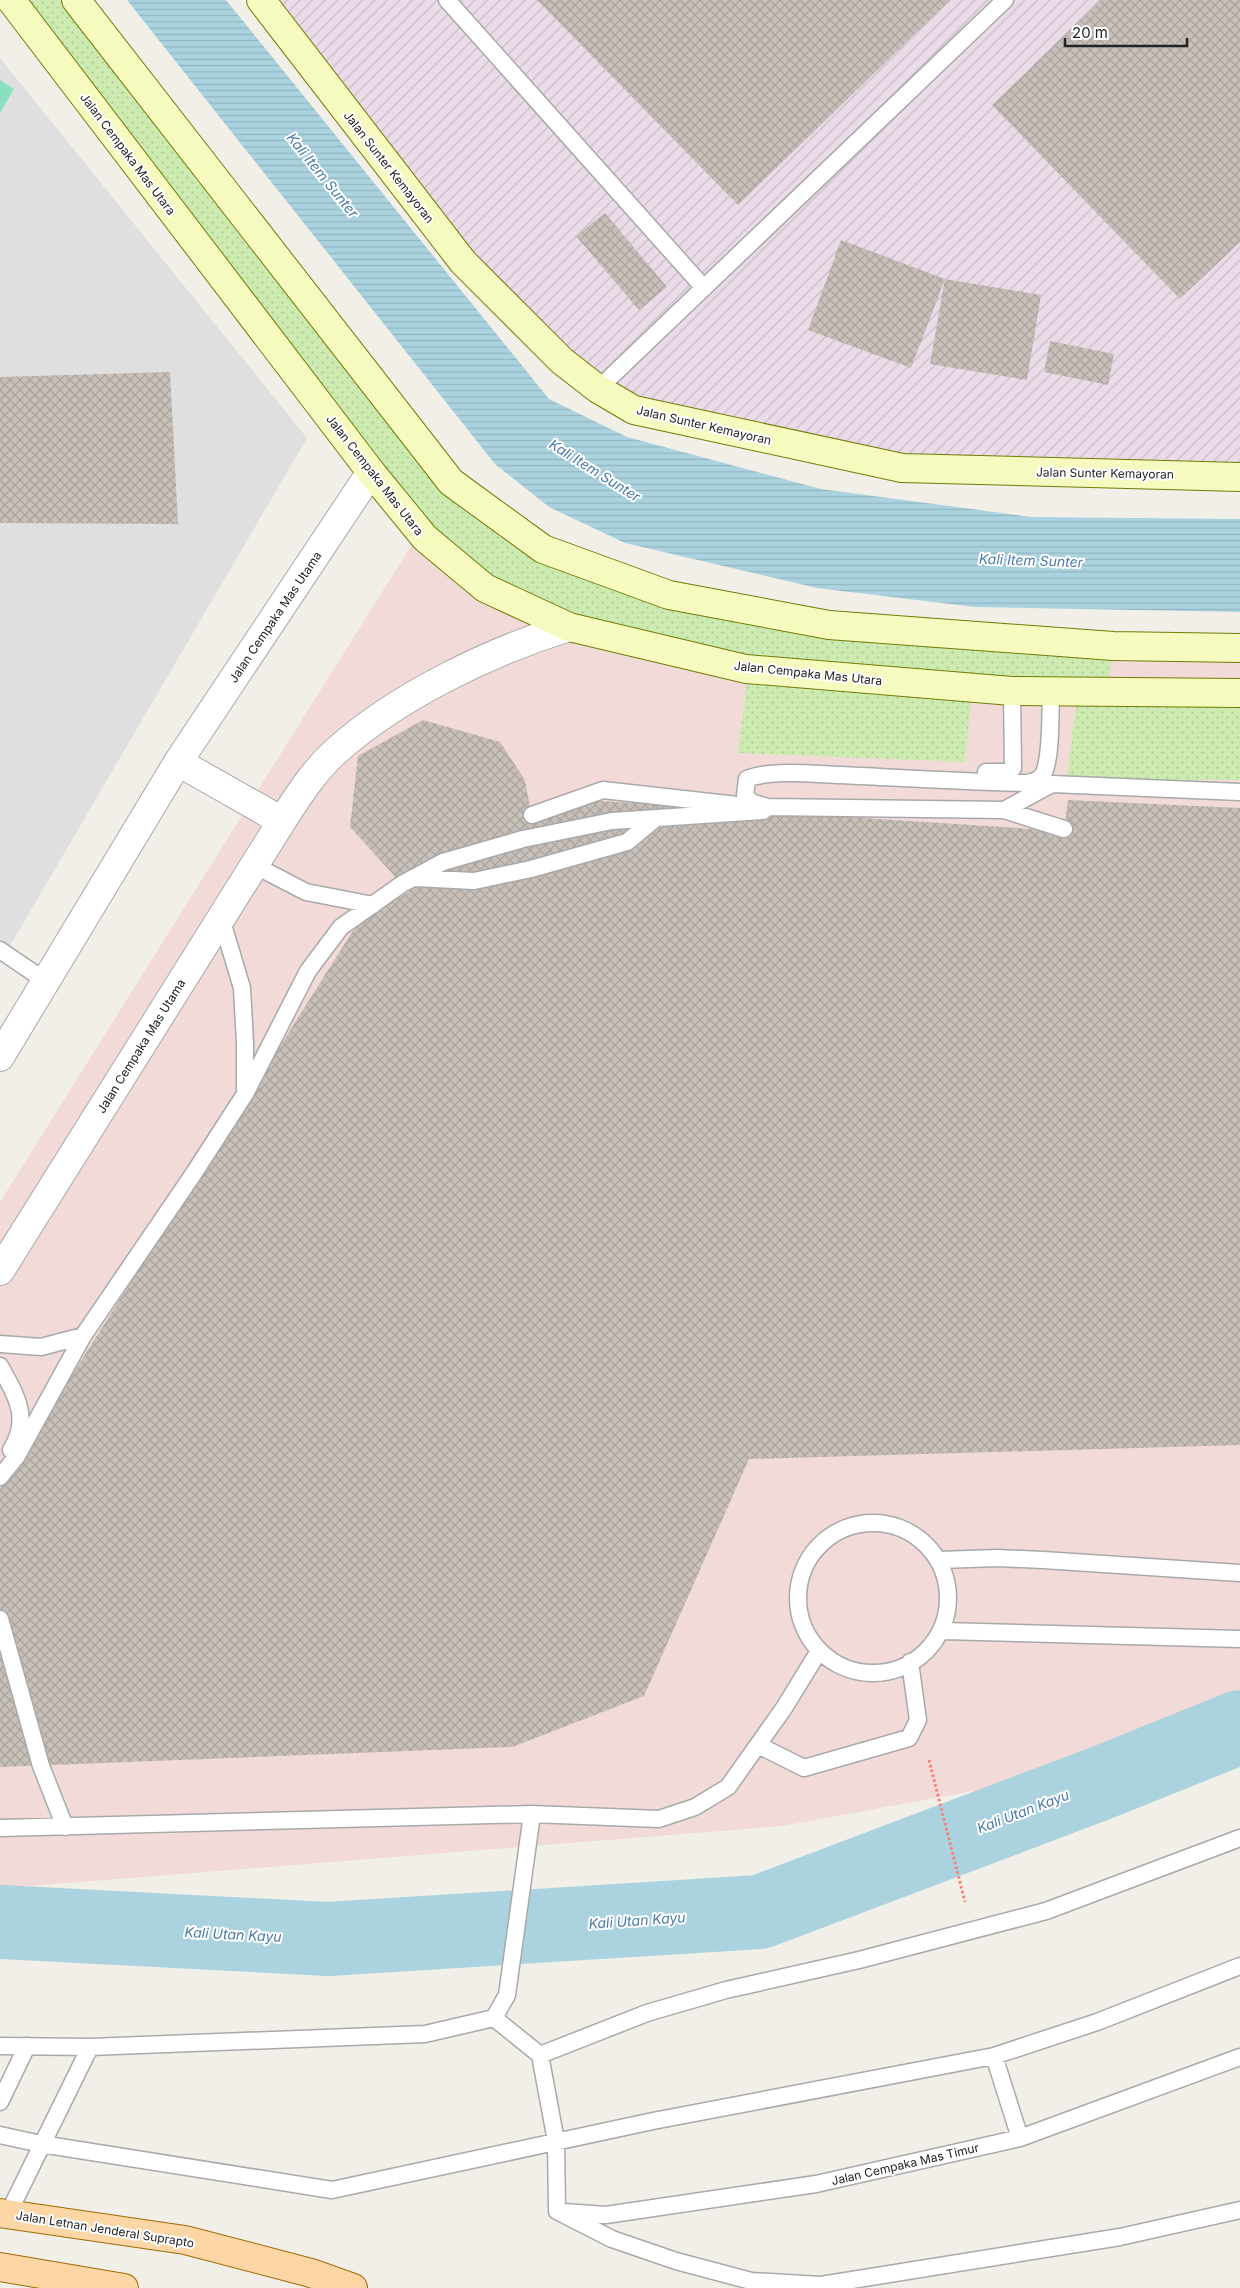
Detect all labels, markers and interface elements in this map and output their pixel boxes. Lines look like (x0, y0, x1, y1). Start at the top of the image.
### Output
scale bar (1065, 15, 1188, 47)
text: 20 m (1072, 23, 1108, 42)
street label: Jalan Cempaka Mas Utara (77, 90, 179, 218)
street label: Jalan Sunter Kemayoran (341, 108, 437, 226)
water label: Kali Item Sunter (284, 129, 363, 221)
street label: Jalan Sunter Kemayoran (635, 402, 773, 448)
street label: Jalan Cempaka Mas Utara (323, 412, 427, 538)
water label: Kali Item Sunter (546, 435, 644, 505)
street label: Jalan Sunter Kemayoran (1036, 464, 1174, 482)
street label: Jalan Cempaka Mas Utama (225, 549, 325, 685)
water label: Kali Item Sunter (979, 550, 1084, 570)
street label: Jalan Cempaka Mas Utara (733, 658, 883, 688)
street label: Jalan Cempaka Mas Utama (94, 976, 188, 1116)
water label: Kali Utan Kayu (975, 1786, 1071, 1836)
water label: Kali Utan Kayu (588, 1908, 686, 1932)
water label: Kali Utan Kayu (184, 1923, 282, 1945)
street label: Jalan Cempaka Mas Timur (830, 2140, 981, 2188)
street label: Jalan Letnan Jenderal Suprapto (15, 2207, 195, 2251)

